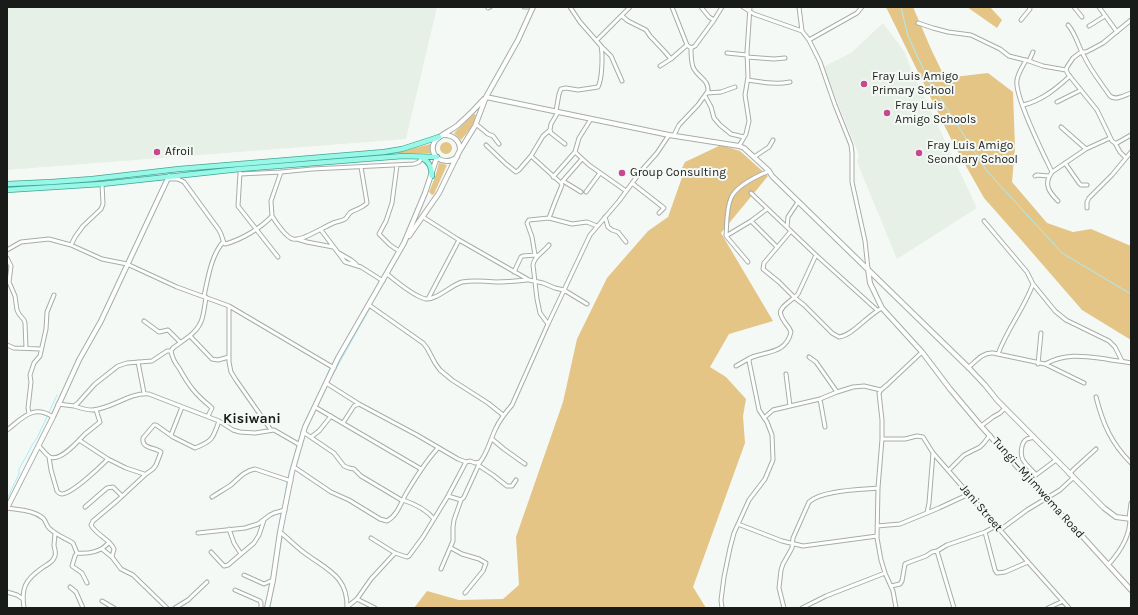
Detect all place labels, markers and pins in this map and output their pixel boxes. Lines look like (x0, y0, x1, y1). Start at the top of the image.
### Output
place label: Fray Luis Amigo Primary School (872, 70, 958, 98)
marker: Fray Luis Amigo Primary School (859, 79, 869, 89)
place label: Fray Luis Amigo Schools (895, 99, 976, 127)
marker: Fray Luis Amigo Schools (882, 108, 892, 118)
place label: Fray Luis Amigo Seondary School (927, 139, 1018, 167)
place label: Afroil (165, 145, 194, 159)
marker: Afroil (152, 147, 162, 157)
marker: Fray Luis Amigo Seondary School (914, 148, 924, 158)
place label: Group Consulting (630, 166, 726, 180)
marker: Group Consulting (617, 168, 627, 178)

